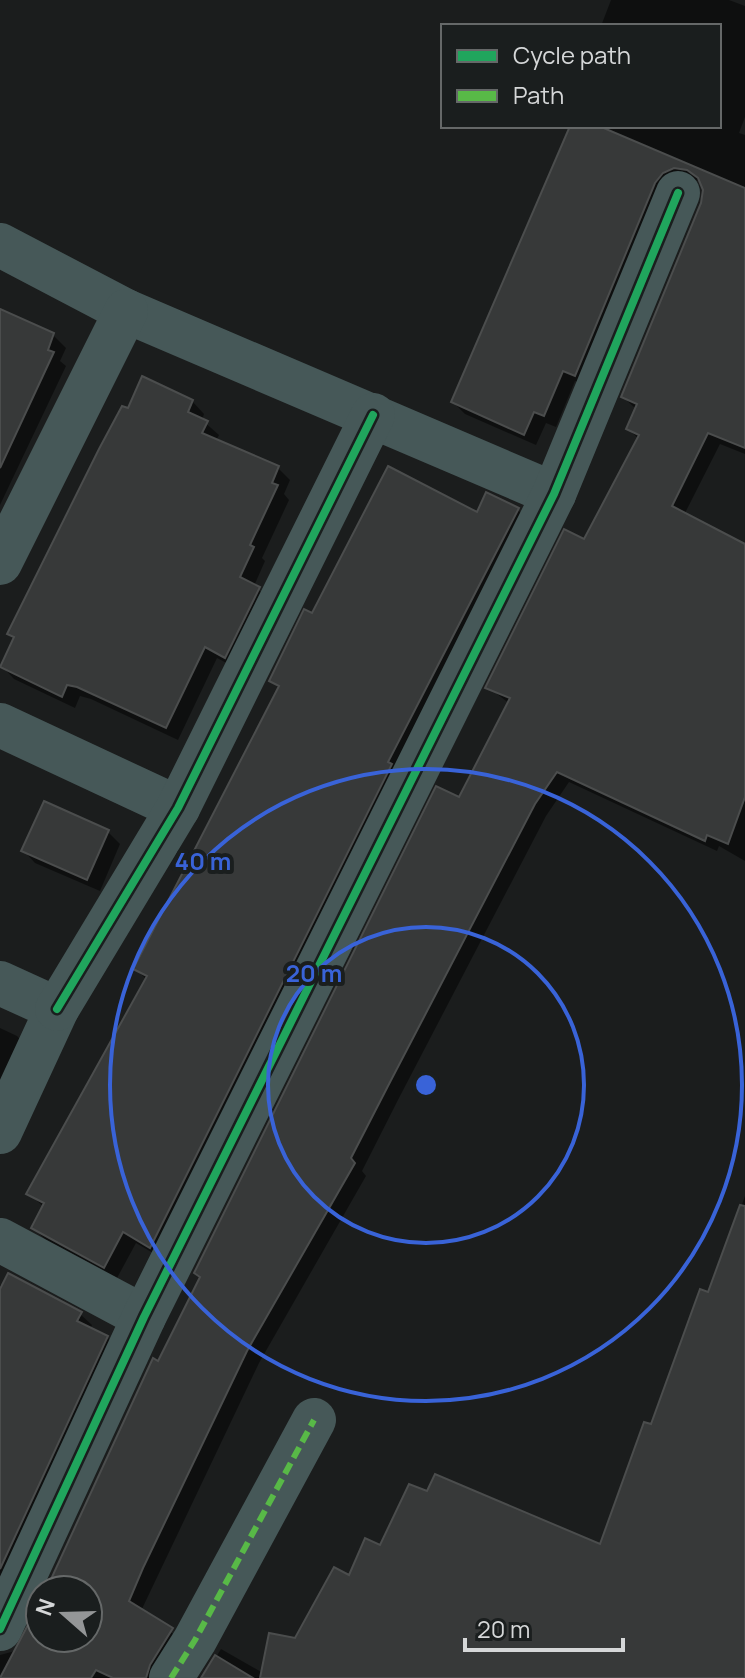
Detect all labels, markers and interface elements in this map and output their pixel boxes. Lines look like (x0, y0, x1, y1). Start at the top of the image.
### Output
legend (441, 24, 721, 128)
text: Cycle path (513, 38, 631, 71)
text: Path (513, 78, 564, 111)
text: 40 m (175, 844, 231, 877)
text: 20 m (286, 956, 342, 989)
centre of rings (412, 1071, 440, 1099)
north arrow (24, 1574, 104, 1654)
text: N (28, 1595, 62, 1620)
scale bar (465, 1602, 623, 1652)
text: 20 m (477, 1612, 530, 1645)

